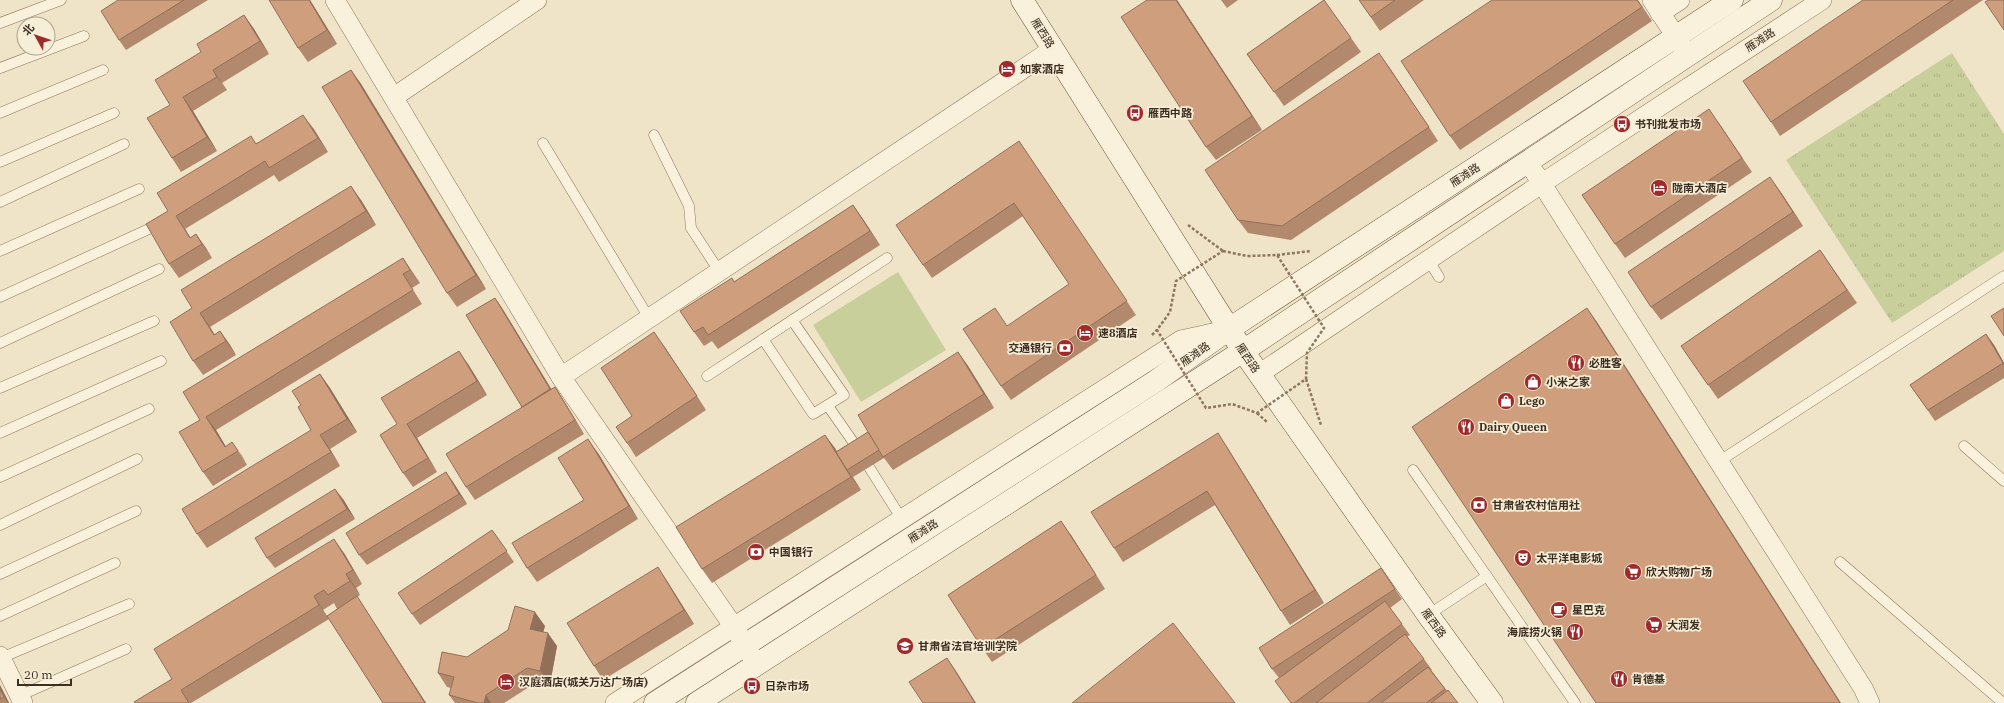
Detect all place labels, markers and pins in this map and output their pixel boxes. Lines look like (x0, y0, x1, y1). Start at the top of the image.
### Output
hotel icon: 如家酒店 (997, 59, 1017, 79)
place label: 如家酒店 (1020, 62, 1064, 76)
bus stop icon: 雁西中路 (1125, 103, 1145, 123)
place label: 雁西中路 (1148, 106, 1193, 120)
bus stop icon: 书刊批发市场 (1612, 114, 1632, 134)
place label: 书刊批发市场 (1635, 117, 1701, 131)
hotel icon: 陇南大酒店 (1649, 178, 1669, 198)
place label: 陇南大酒店 (1672, 181, 1727, 195)
hotel icon: 速8酒店 (1075, 323, 1095, 343)
place label: 速8酒店 (1098, 326, 1138, 340)
bank icon: 交通银行 (1055, 338, 1075, 358)
place label: 交通银行 (1008, 341, 1052, 355)
restaurant icon: 必胜客 (1566, 353, 1586, 373)
place label: 必胜客 (1589, 356, 1622, 370)
shop icon: 小米之家 (1523, 372, 1543, 392)
place label: 小米之家 (1546, 375, 1590, 389)
shop icon: Lego (1496, 391, 1516, 411)
place label: Lego (1519, 394, 1545, 408)
restaurant icon: Dairy Queen (1456, 417, 1476, 437)
place label: Dairy Queen (1479, 420, 1547, 434)
bank icon: 甘肃省农村信用社 (1469, 495, 1489, 515)
place label: 甘肃省农村信用社 (1492, 498, 1580, 512)
bank icon: 中国银行 (746, 542, 766, 562)
place label: 中国银行 (769, 545, 813, 559)
theatre icon: 太平洋电影城 (1513, 548, 1533, 568)
place label: 太平洋电影城 (1536, 551, 1603, 565)
supermarket icon: 欣大购物广场 (1623, 562, 1643, 582)
place label: 欣大购物广场 (1646, 565, 1712, 579)
cafe icon: 星巴克 (1549, 600, 1569, 620)
place label: 星巴克 (1572, 603, 1605, 617)
supermarket icon: 大润发 (1644, 615, 1664, 635)
place label: 大润发 (1667, 618, 1700, 632)
restaurant icon: 海底捞火锅 (1565, 622, 1585, 642)
place label: 海底捞火锅 (1507, 625, 1562, 639)
school or university icon: 甘肃省法官培训学院 (895, 636, 915, 656)
place label: 甘肃省法官培训学院 (918, 639, 1017, 653)
restaurant icon: 肯德基 (1609, 669, 1629, 689)
hotel icon: 汉庭酒店(城关万达广场店) (496, 672, 516, 692)
place label: 肯德基 (1632, 672, 1665, 686)
place label: 汉庭酒店(城关万达广场店) (519, 675, 648, 689)
bus stop icon: 日杂市场 (742, 676, 762, 696)
place label: 日杂市场 (765, 679, 809, 693)

